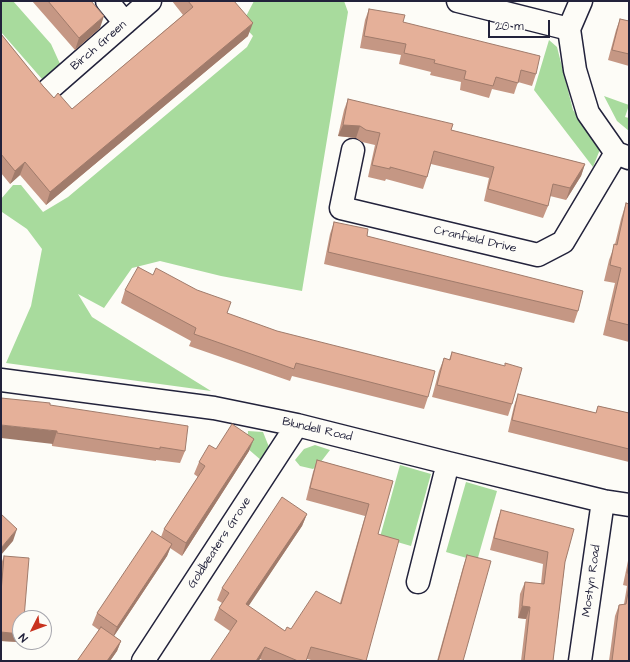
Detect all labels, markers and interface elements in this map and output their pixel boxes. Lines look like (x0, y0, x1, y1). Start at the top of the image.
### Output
scale bar (490, 12, 552, 38)
street label: Birch Green (68, 18, 130, 74)
text: 20 m (495, 18, 524, 35)
street label: Cranfield Drive (432, 223, 518, 257)
street label: Blundell Road (281, 415, 353, 445)
street label: Goldbeaters Grove (185, 495, 255, 591)
street label: Mostyn Road (580, 544, 604, 618)
north arrow (12, 610, 52, 650)
text: N (16, 630, 31, 645)

